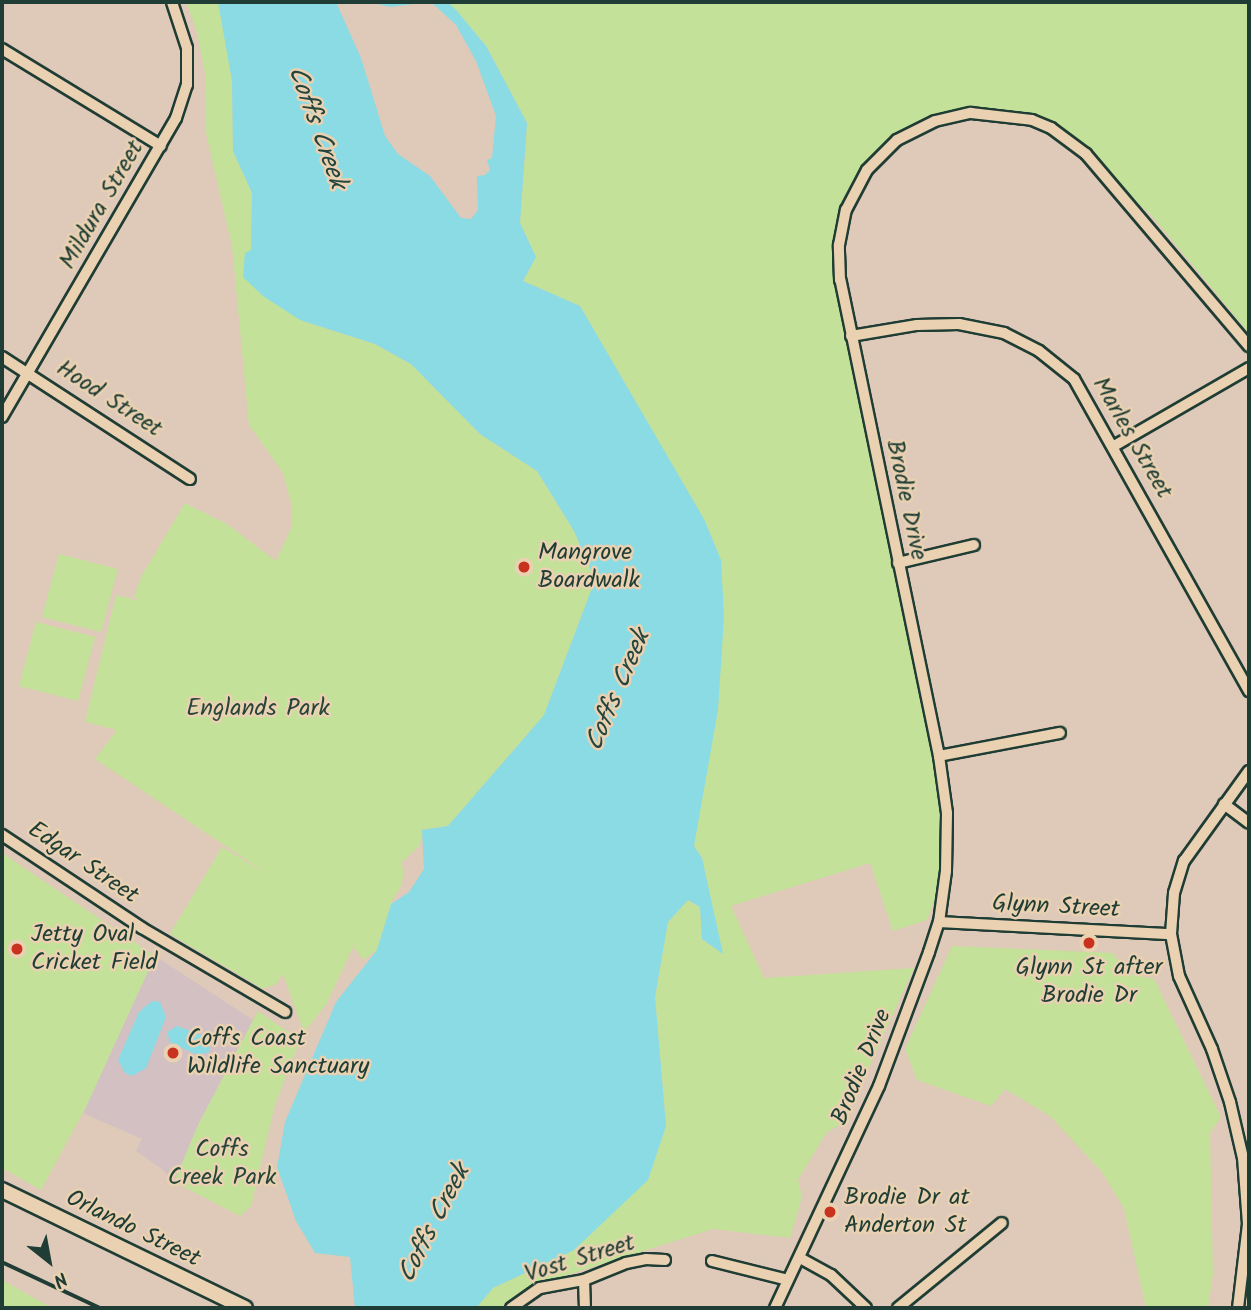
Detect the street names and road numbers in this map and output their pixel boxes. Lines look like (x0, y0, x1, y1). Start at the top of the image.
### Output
street label: Mildura Street (54, 136, 150, 274)
street label: Hood Street (51, 354, 167, 444)
street label: Marles Street (1086, 372, 1178, 504)
street label: Brodie Drive (879, 437, 933, 563)
street label: Edgar Street (22, 816, 144, 910)
street label: Glynn Street (991, 889, 1121, 925)
street label: Brodie Drive (826, 1005, 898, 1129)
street label: Orlando Street (61, 1184, 205, 1274)
street label: Vost Street (521, 1229, 639, 1289)

